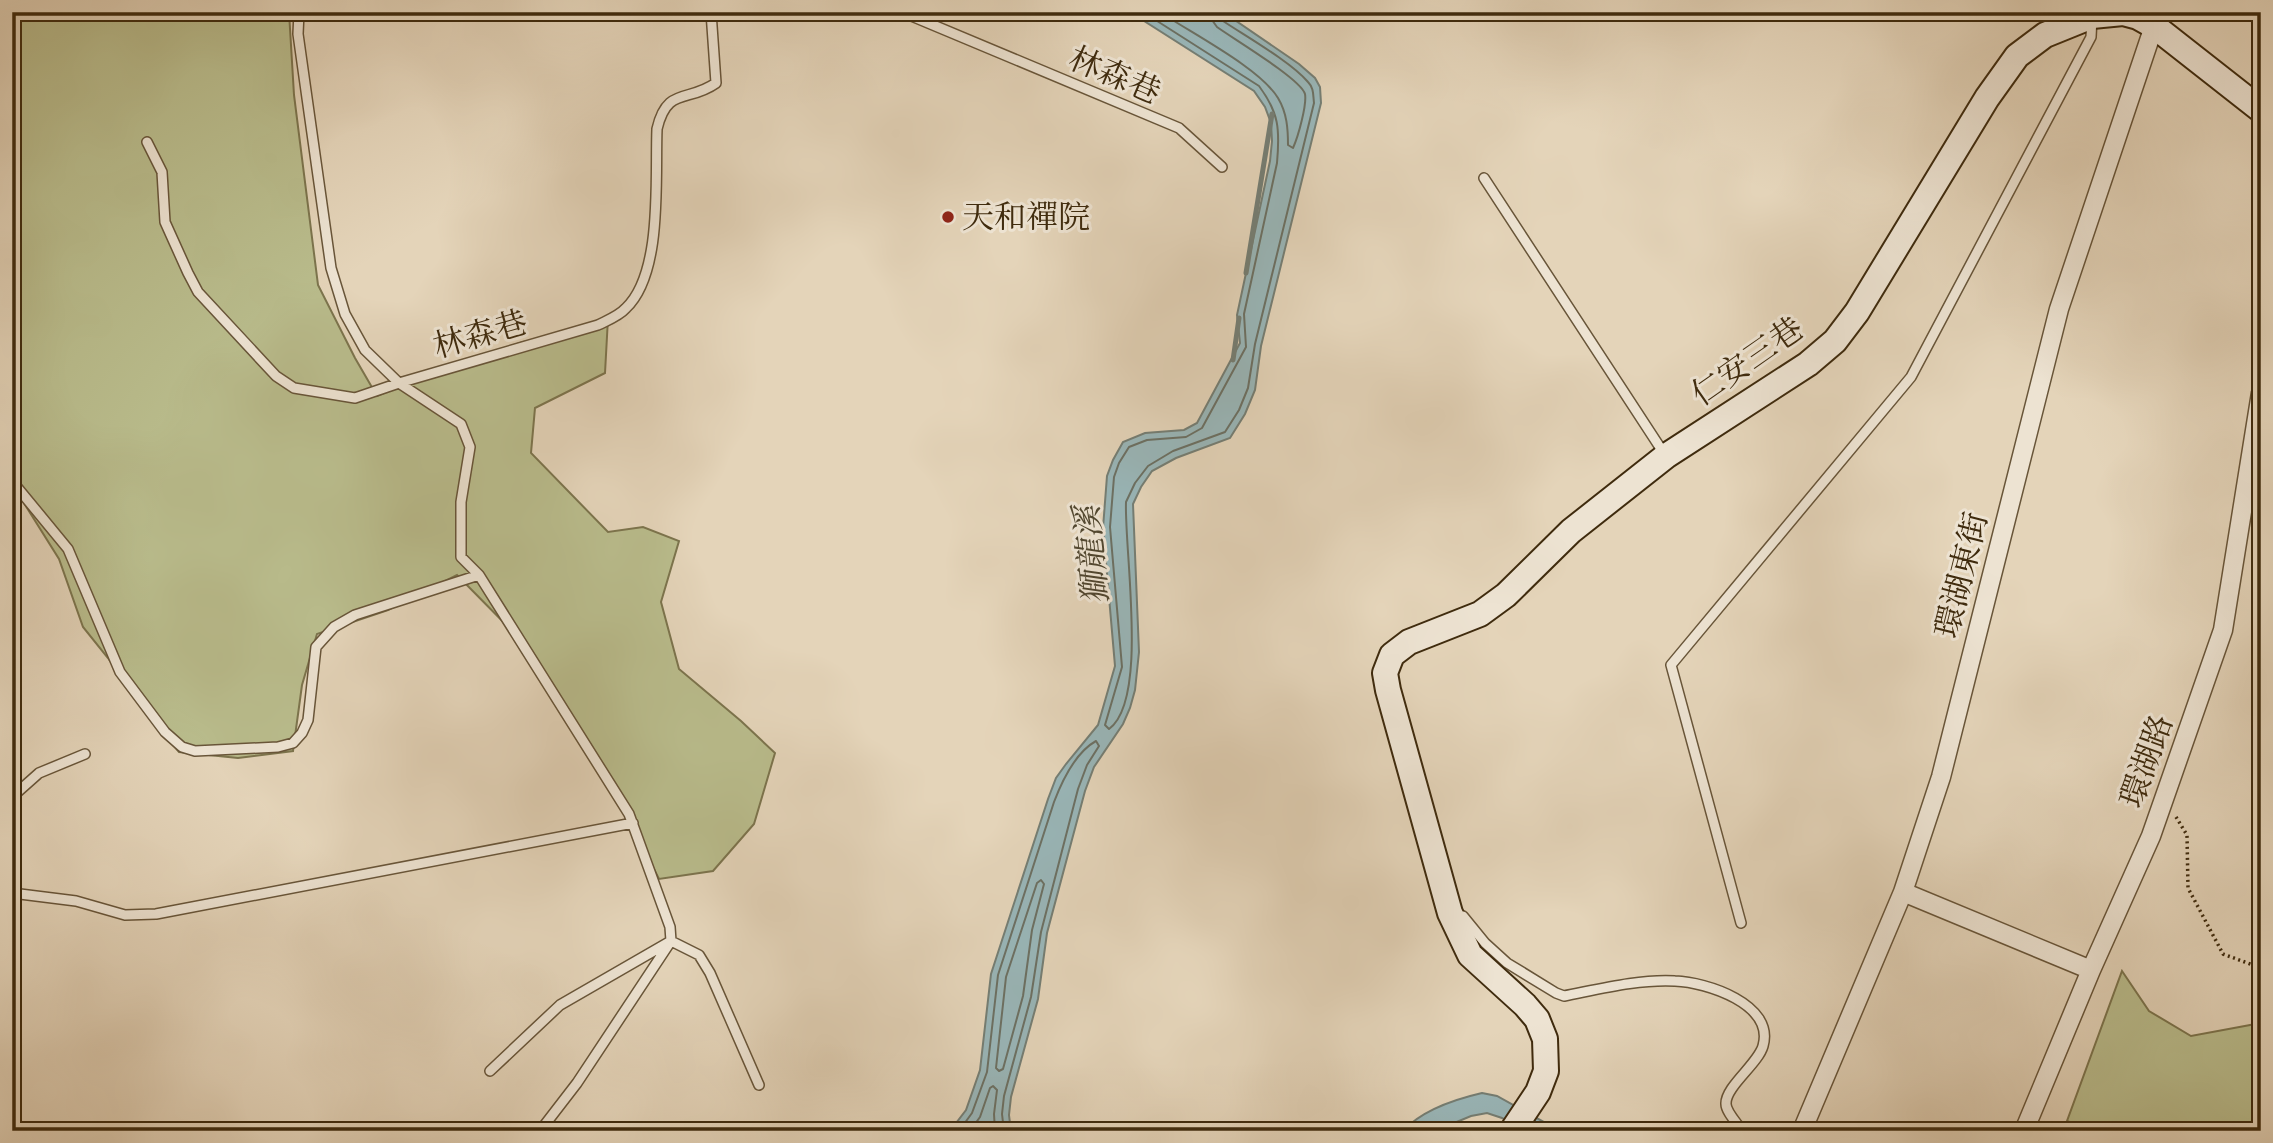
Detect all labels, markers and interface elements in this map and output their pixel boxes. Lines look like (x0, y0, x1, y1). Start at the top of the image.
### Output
street label: 林森巷 (1063, 37, 1167, 113)
place label: 天和禪院 (962, 196, 1090, 238)
marker: 天和禪院 (940, 209, 956, 225)
street label: 林森巷 (428, 301, 532, 367)
street label: 仁安三巷 (1683, 307, 1811, 415)
water label: 獅龍溪 (1064, 501, 1118, 606)
street label: 環湖東街 (1925, 508, 1997, 642)
street label: 環湖路 (2110, 709, 2182, 813)

